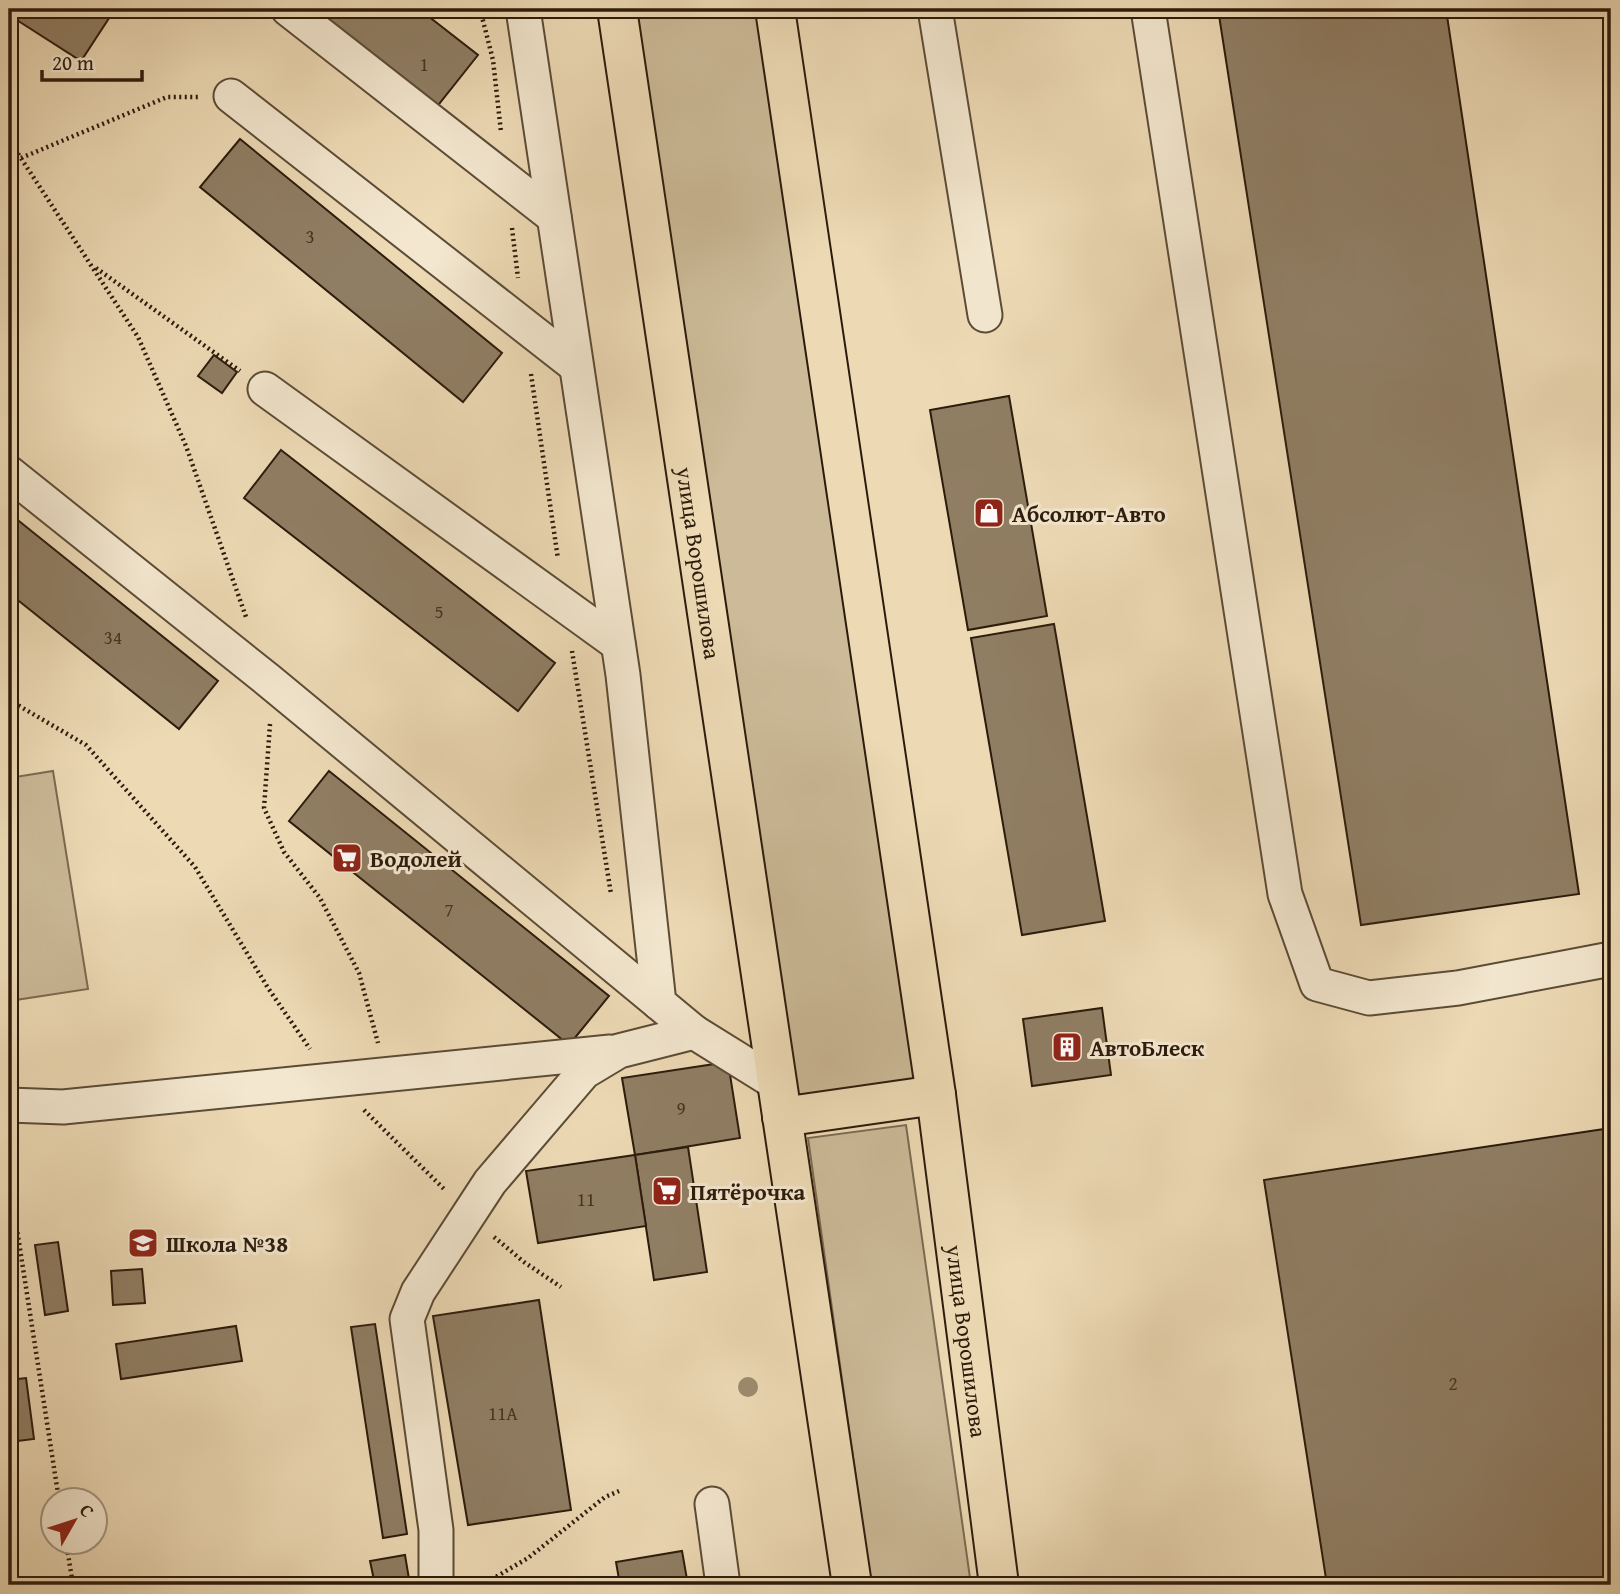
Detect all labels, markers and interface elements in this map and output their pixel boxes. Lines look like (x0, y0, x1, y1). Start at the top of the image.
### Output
scale bar (42, 38, 142, 82)
text: 20 m (52, 47, 94, 78)
house number: 1 (419, 50, 429, 78)
house number: 3 (305, 222, 315, 250)
street label: улица Ворошилова (669, 464, 730, 661)
shop icon: Абсолют-Авто (972, 496, 1006, 530)
place label: Абсолют-Авто (1012, 497, 1166, 530)
house number: 5 (434, 597, 444, 625)
house number: 34 (104, 623, 122, 651)
supermarket icon: Водолей (330, 841, 364, 875)
place label: Водолей (370, 842, 462, 875)
house number: 7 (444, 895, 454, 923)
building icon: АвтоБлеск (1050, 1030, 1084, 1064)
place label: АвтоБлеск (1090, 1031, 1205, 1064)
house number: 9 (676, 1094, 686, 1122)
supermarket icon: Пятёрочка (650, 1174, 684, 1208)
place label: Пятёрочка (690, 1175, 806, 1208)
house number: 11 (577, 1185, 595, 1213)
school or university icon: Школа №38 (126, 1226, 160, 1260)
place label: Школа №38 (166, 1227, 288, 1260)
street label: улица Ворошилова (939, 1242, 996, 1439)
house number: 2 (1448, 1369, 1458, 1397)
house number: 11А (488, 1399, 518, 1427)
north arrow (38, 1486, 108, 1556)
text: С (73, 1497, 102, 1523)

